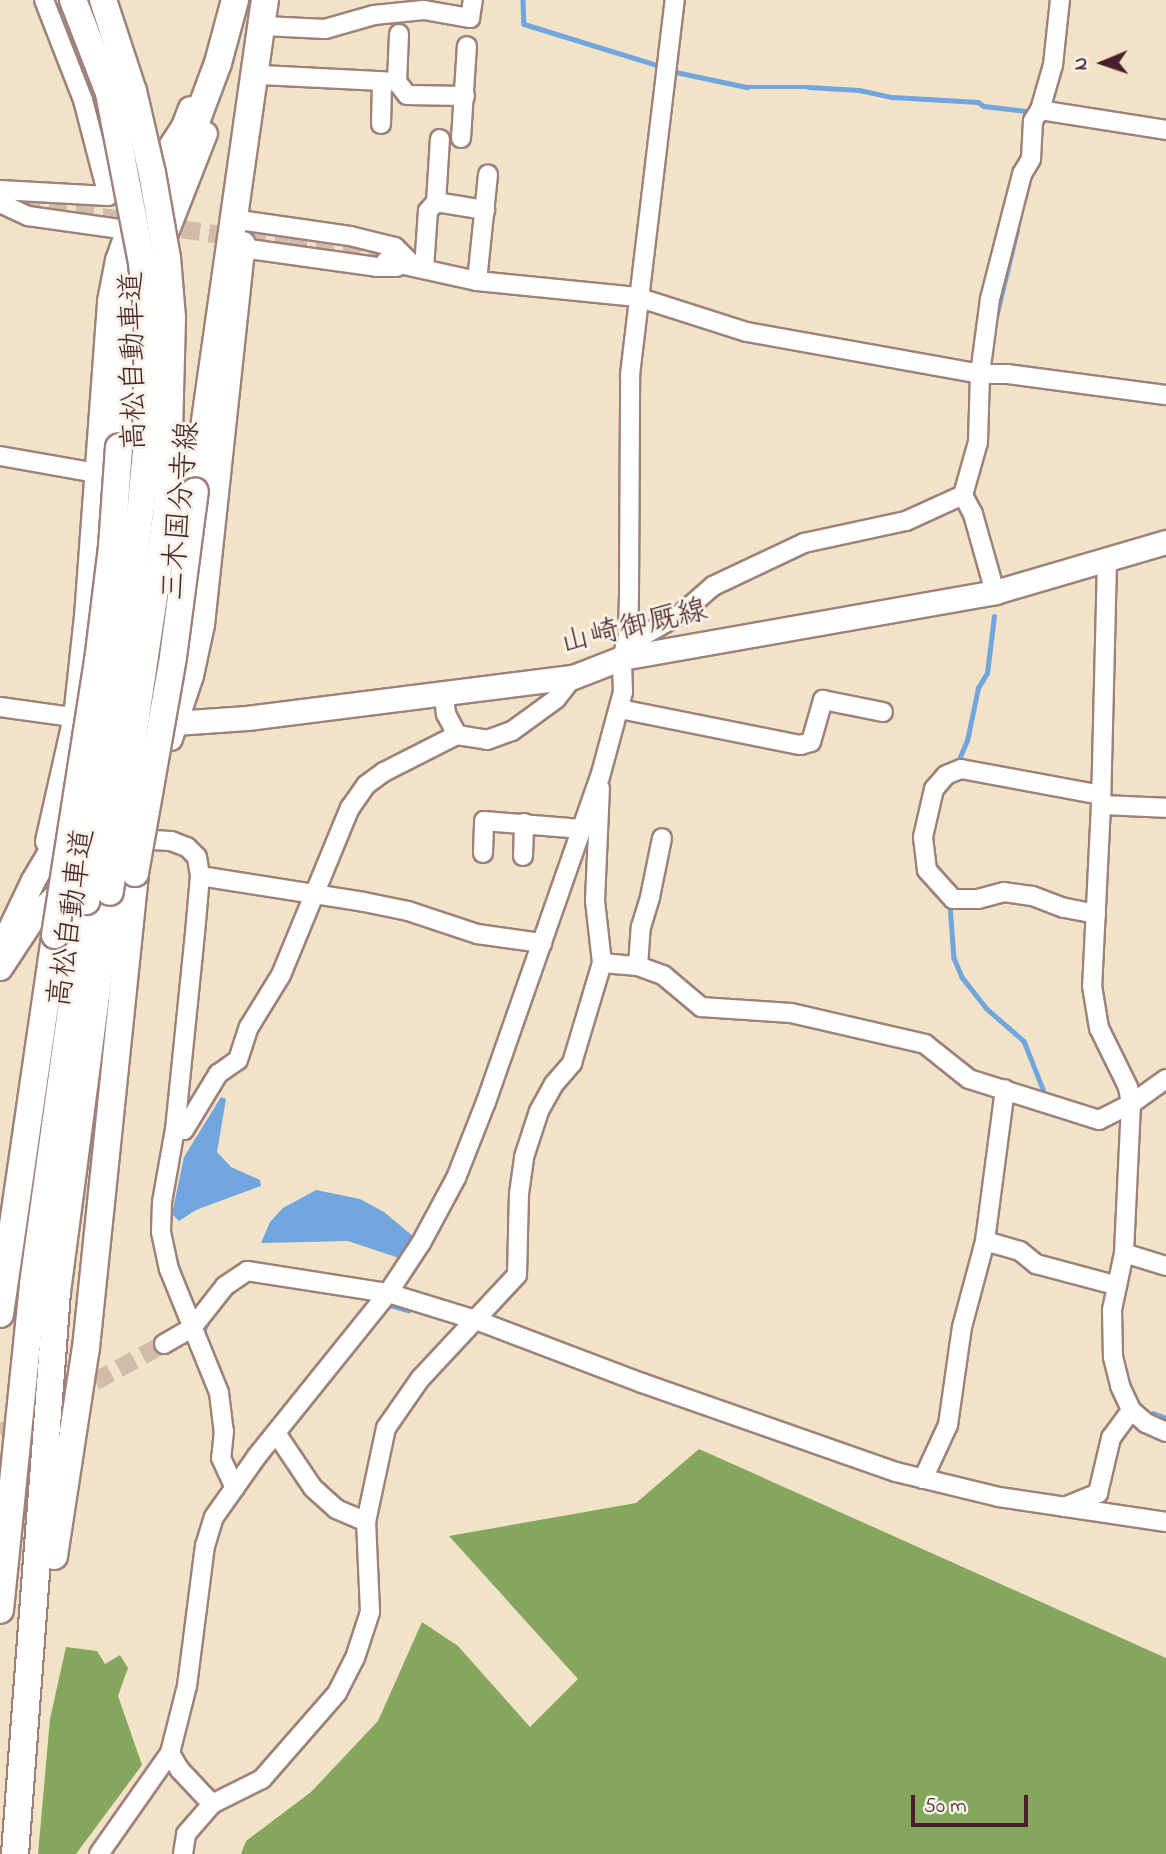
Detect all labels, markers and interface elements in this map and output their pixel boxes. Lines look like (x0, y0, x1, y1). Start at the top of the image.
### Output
north arrow (1068, 28, 1138, 98)
text: N (1068, 57, 1095, 71)
street label: 高松自動車道 (115, 271, 155, 451)
street label: 三木国分寺線 (156, 420, 208, 602)
street label: 山崎御厩線 (557, 594, 711, 662)
street label: 高松自動車道 (43, 826, 103, 1010)
scale bar (914, 1780, 1031, 1824)
text: 50 m (924, 1792, 967, 1822)

